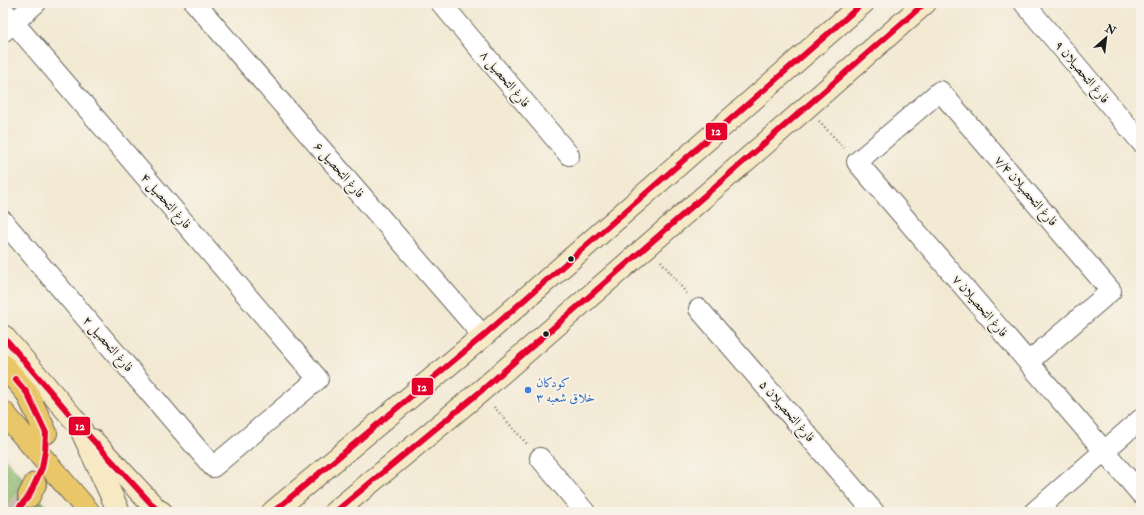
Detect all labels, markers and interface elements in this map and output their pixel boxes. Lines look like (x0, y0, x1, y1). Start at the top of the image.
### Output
north arrow (1086, 18, 1126, 58)
text: N (1102, 21, 1119, 38)
street label: فارغ التحصیلان ۹ (1049, 37, 1113, 109)
street label: فارغ التحصیل ۸ (474, 47, 533, 113)
line badge: 12 (705, 122, 728, 141)
text: 12 (711, 125, 721, 138)
street label: فارغ التحصیل ۶ (308, 139, 368, 203)
street label: فارغ التحصیلان ۷/۴ (989, 152, 1061, 232)
street label: فارغ التحصیل ۴ (135, 170, 195, 234)
unlabelled marker (566, 254, 576, 264)
street label: فارغ التحصیلان ۷ (946, 272, 1011, 342)
street label: فارغ التحصیل ۲ (77, 313, 137, 377)
unlabelled marker (541, 329, 551, 339)
place label: کودکان خلاق شعبه ۳ (536, 375, 595, 406)
line badge: 12 (411, 377, 434, 396)
street label: فارغ التحصیلان ۵ (753, 377, 818, 447)
text: 12 (417, 381, 427, 394)
marker: کودکان خلاق شعبه ۳ (523, 385, 533, 395)
line badge: 12 (68, 416, 91, 436)
text: 12 (75, 420, 85, 433)

